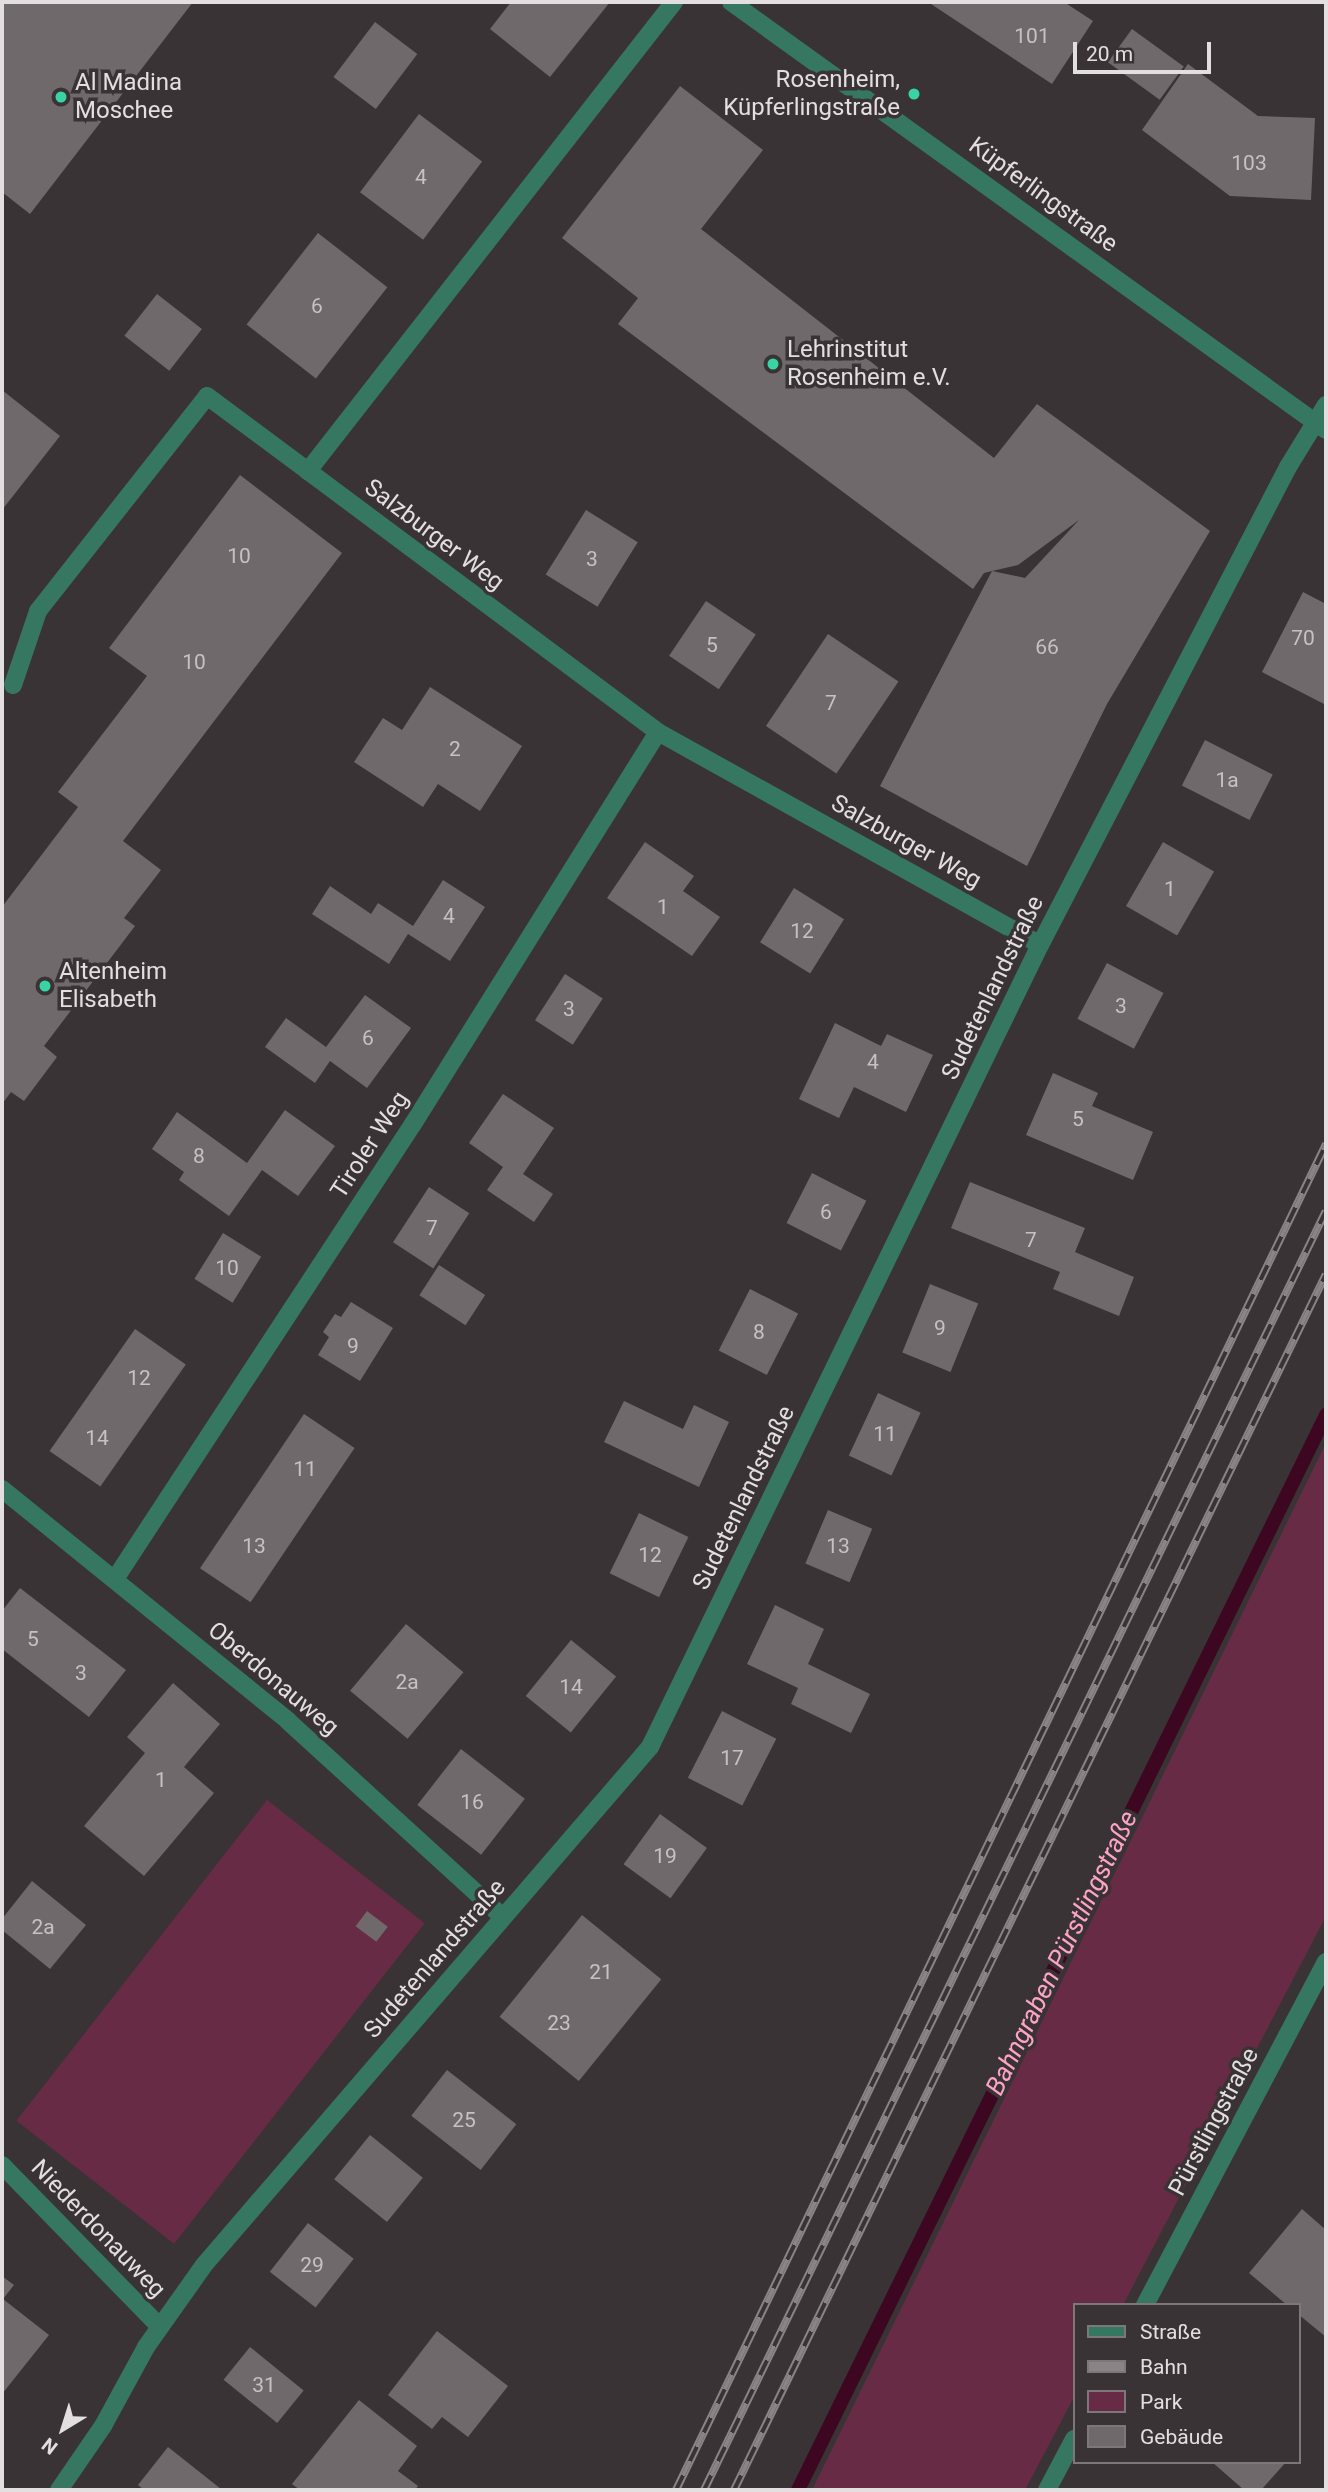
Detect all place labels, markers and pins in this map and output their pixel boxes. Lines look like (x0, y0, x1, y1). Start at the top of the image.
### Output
place label: Rosenheim, Küpferlingstraße (723, 66, 900, 122)
place label: Al Madina Moschee (75, 69, 182, 125)
marker: Rosenheim, Küpferlingstraße (906, 86, 922, 102)
marker: Al Madina Moschee (53, 89, 69, 105)
place label: Lehrinstitut Rosenheim e.V. (787, 336, 951, 392)
marker: Lehrinstitut Rosenheim e.V. (765, 356, 781, 372)
place label: Altenheim Elisabeth (59, 958, 167, 1014)
marker: Altenheim Elisabeth (37, 978, 53, 994)

